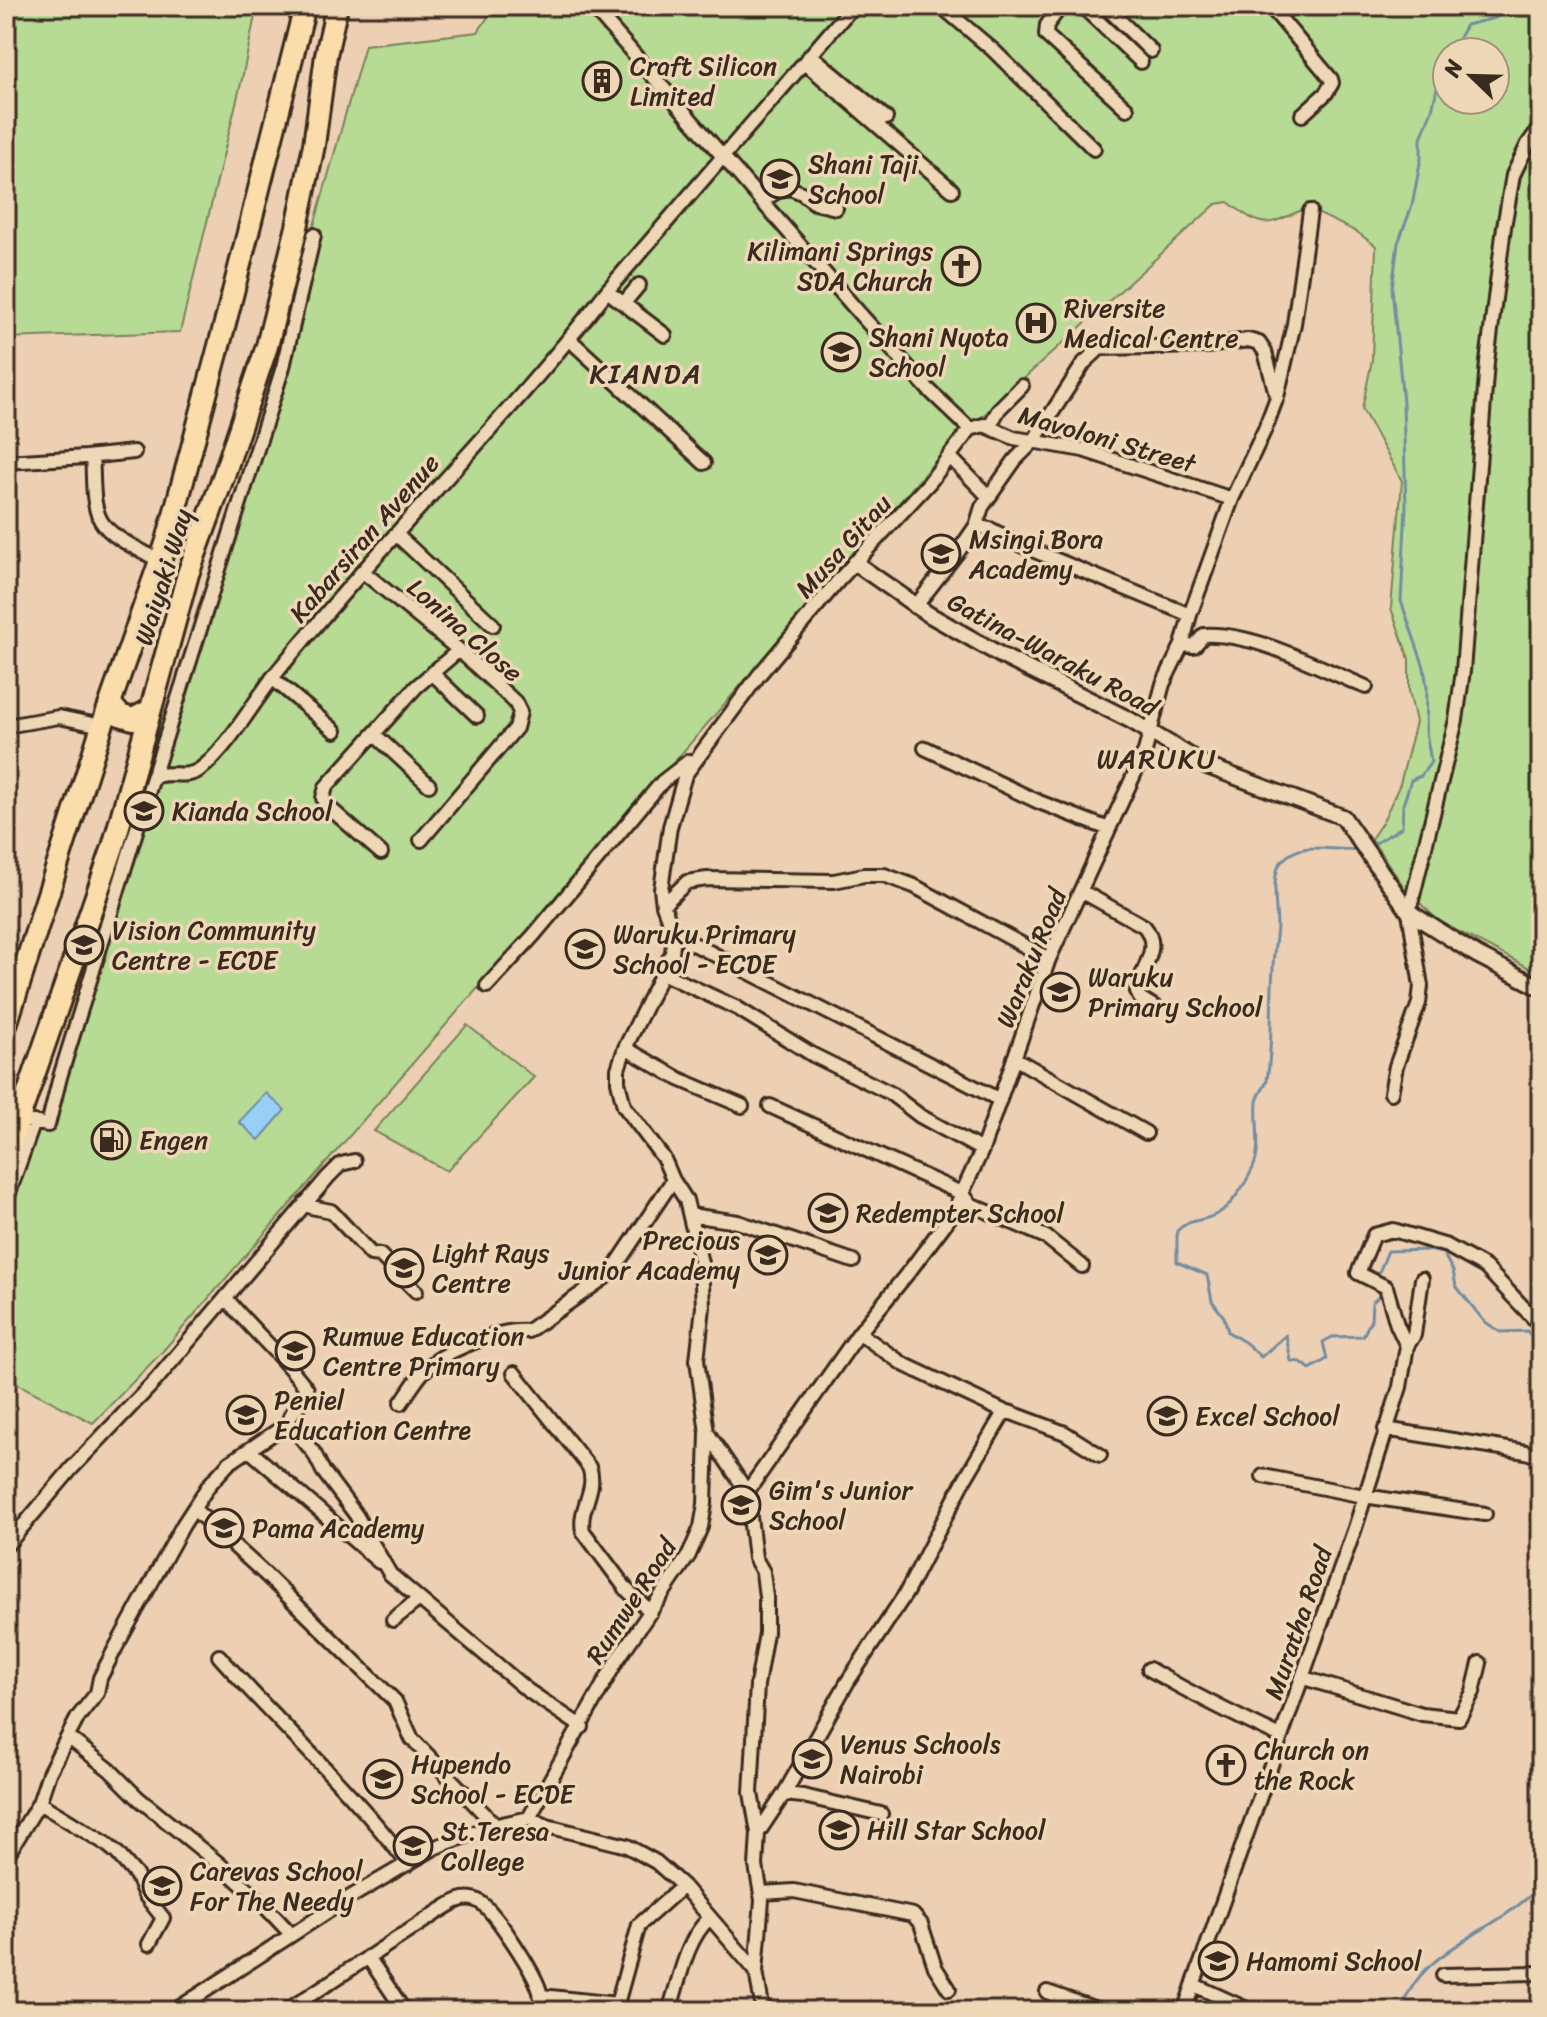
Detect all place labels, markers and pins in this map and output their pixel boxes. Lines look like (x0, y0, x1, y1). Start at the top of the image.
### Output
place label: Craft Silicon Limited (630, 43, 777, 119)
building icon: Craft Silicon Limited (581, 60, 623, 102)
place label: Shani Taji School (808, 141, 919, 217)
school or university icon: Shani Taji School (759, 158, 801, 200)
place label: Kilimani Springs SDA Church (747, 228, 933, 304)
church icon: Kilimani Springs SDA Church (940, 245, 982, 287)
place label: Riversite Medical Centre (1064, 285, 1239, 361)
hospital icon: Riversite Medical Centre (1015, 302, 1057, 344)
place label: Shani Nyota School (869, 314, 1009, 390)
school or university icon: Shani Nyota School (820, 331, 862, 373)
place label: Msingi Bora Academy (968, 516, 1103, 592)
school or university icon: Msingi Bora Academy (920, 533, 962, 575)
place label: Kianda School (172, 788, 333, 834)
school or university icon: Kianda School (123, 790, 165, 832)
place label: Vision Community Centre - ECDE (112, 907, 316, 983)
place label: Waruku Primary School - ECDE (613, 911, 796, 987)
school or university icon: Vision Community Centre - ECDE (63, 924, 105, 966)
school or university icon: Waruku Primary School - ECDE (564, 928, 606, 970)
place label: Waruku Primary School (1088, 954, 1263, 1030)
school or university icon: Waruku Primary School (1039, 971, 1081, 1013)
place label: Engen (139, 1117, 208, 1163)
fuel station icon: Engen (90, 1119, 132, 1161)
place label: Redempter School (856, 1190, 1065, 1236)
school or university icon: Redempter School (807, 1192, 849, 1234)
place label: Precious Junior Academy (558, 1217, 741, 1293)
place label: Light Rays Centre (432, 1230, 550, 1306)
school or university icon: Precious Junior Academy (747, 1234, 789, 1276)
school or university icon: Light Rays Centre (383, 1247, 425, 1289)
place label: Rumwe Education Centre Primary (323, 1313, 524, 1389)
school or university icon: Rumwe Education Centre Primary (274, 1330, 316, 1372)
place label: Peniel Education Centre (274, 1377, 471, 1453)
place label: Excel School (1195, 1393, 1340, 1439)
school or university icon: Peniel Education Centre (225, 1394, 267, 1436)
school or university icon: Excel School (1146, 1395, 1188, 1437)
place label: Gim's Junior School (769, 1467, 913, 1543)
school or university icon: Gim's Junior School (720, 1484, 762, 1526)
place label: Pama Academy (252, 1505, 425, 1551)
school or university icon: Pama Academy (203, 1507, 245, 1549)
place label: Venus Schools Nairobi (840, 1721, 1001, 1797)
place label: Church on the Rock (1254, 1727, 1369, 1803)
school or university icon: Venus Schools Nairobi (791, 1738, 833, 1780)
place label: Hupendo School - ECDE (411, 1741, 576, 1817)
church icon: Church on the Rock (1205, 1744, 1247, 1786)
school or university icon: Hupendo School - ECDE (362, 1758, 404, 1800)
place label: Hill Star School (867, 1807, 1046, 1853)
place label: St.Teresa College (441, 1808, 549, 1884)
school or university icon: Hill Star School (818, 1809, 860, 1851)
school or university icon: St.Teresa College (392, 1825, 434, 1867)
place label: Carevas School For The Needy (190, 1848, 363, 1924)
school or university icon: Carevas School For The Needy (141, 1865, 183, 1907)
place label: Hamomi School (1246, 1938, 1422, 1984)
school or university icon: Hamomi School (1197, 1940, 1239, 1982)

